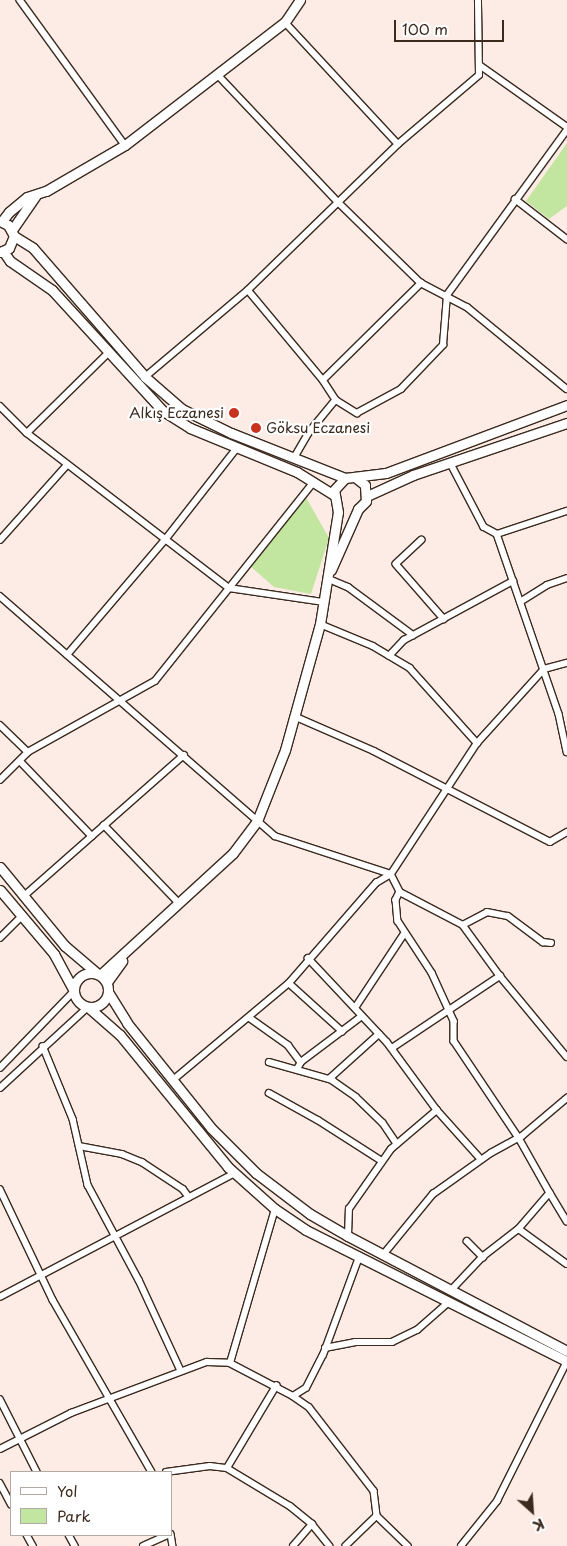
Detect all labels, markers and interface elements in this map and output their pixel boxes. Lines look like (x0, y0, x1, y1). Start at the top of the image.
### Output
scale bar (397, 10, 507, 42)
text: 100 m (402, 17, 448, 40)
place label: Alkış Eczanesi (129, 405, 224, 421)
marker: Alkış Eczanesi (228, 407, 240, 419)
place label: Göksu Eczanesi (266, 420, 369, 436)
marker: Göksu Eczanesi (250, 422, 262, 434)
legend (10, 1471, 172, 1536)
text: Yol (57, 1479, 78, 1502)
north arrow (507, 1486, 557, 1536)
text: Park (57, 1504, 91, 1527)
text: K (530, 1513, 548, 1537)

